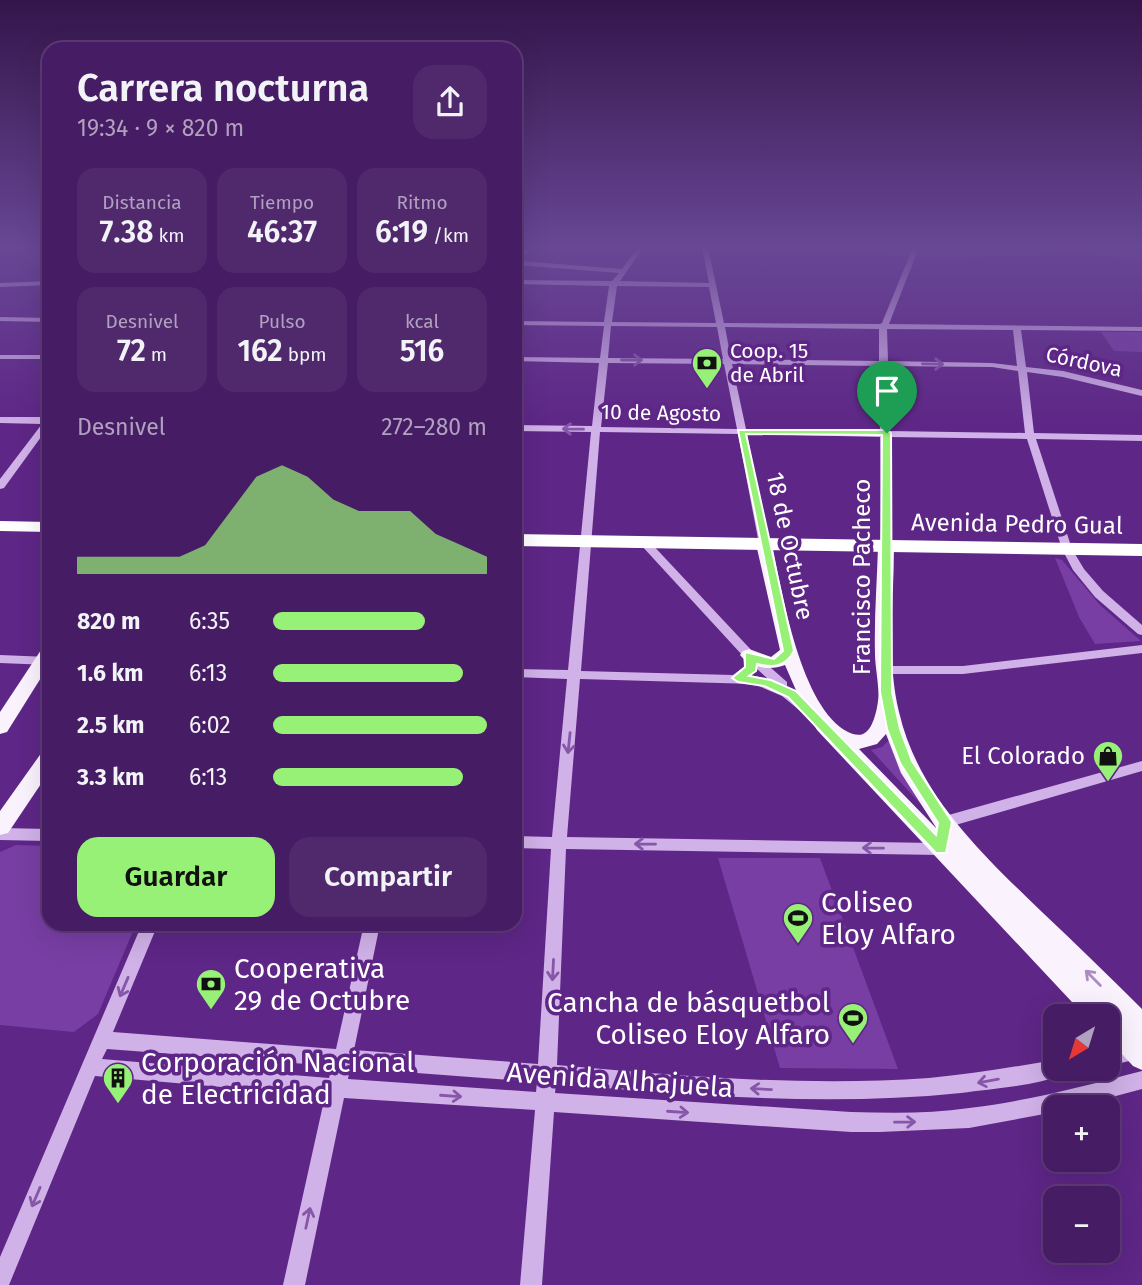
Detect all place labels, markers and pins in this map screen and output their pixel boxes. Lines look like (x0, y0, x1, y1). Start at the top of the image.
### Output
place label: Coop. 15 de Abril (730, 338, 808, 388)
bank icon: Coop. 15 de Abril (690, 346, 724, 390)
pin (857, 361, 917, 433)
shop icon: El Colorado (1091, 739, 1125, 783)
place label: El Colorado (961, 742, 1085, 770)
place label: Coliseo Eloy Alfaro (821, 886, 956, 951)
sports icon: Coliseo Eloy Alfaro (781, 901, 815, 945)
place label: Cooperativa 29 de Octubre (234, 952, 410, 1017)
bank icon: Cooperativa 29 de Octubre (194, 967, 228, 1011)
place label: Cancha de básquetbol Coliseo Eloy Alfaro (547, 986, 830, 1051)
sports icon: Cancha de básquetbol Coliseo Eloy Alfaro (836, 1001, 870, 1045)
place label: Corporación Nacional de Electricidad (141, 1046, 414, 1111)
building icon: Corporación Nacional de Electricidad (101, 1061, 135, 1105)

